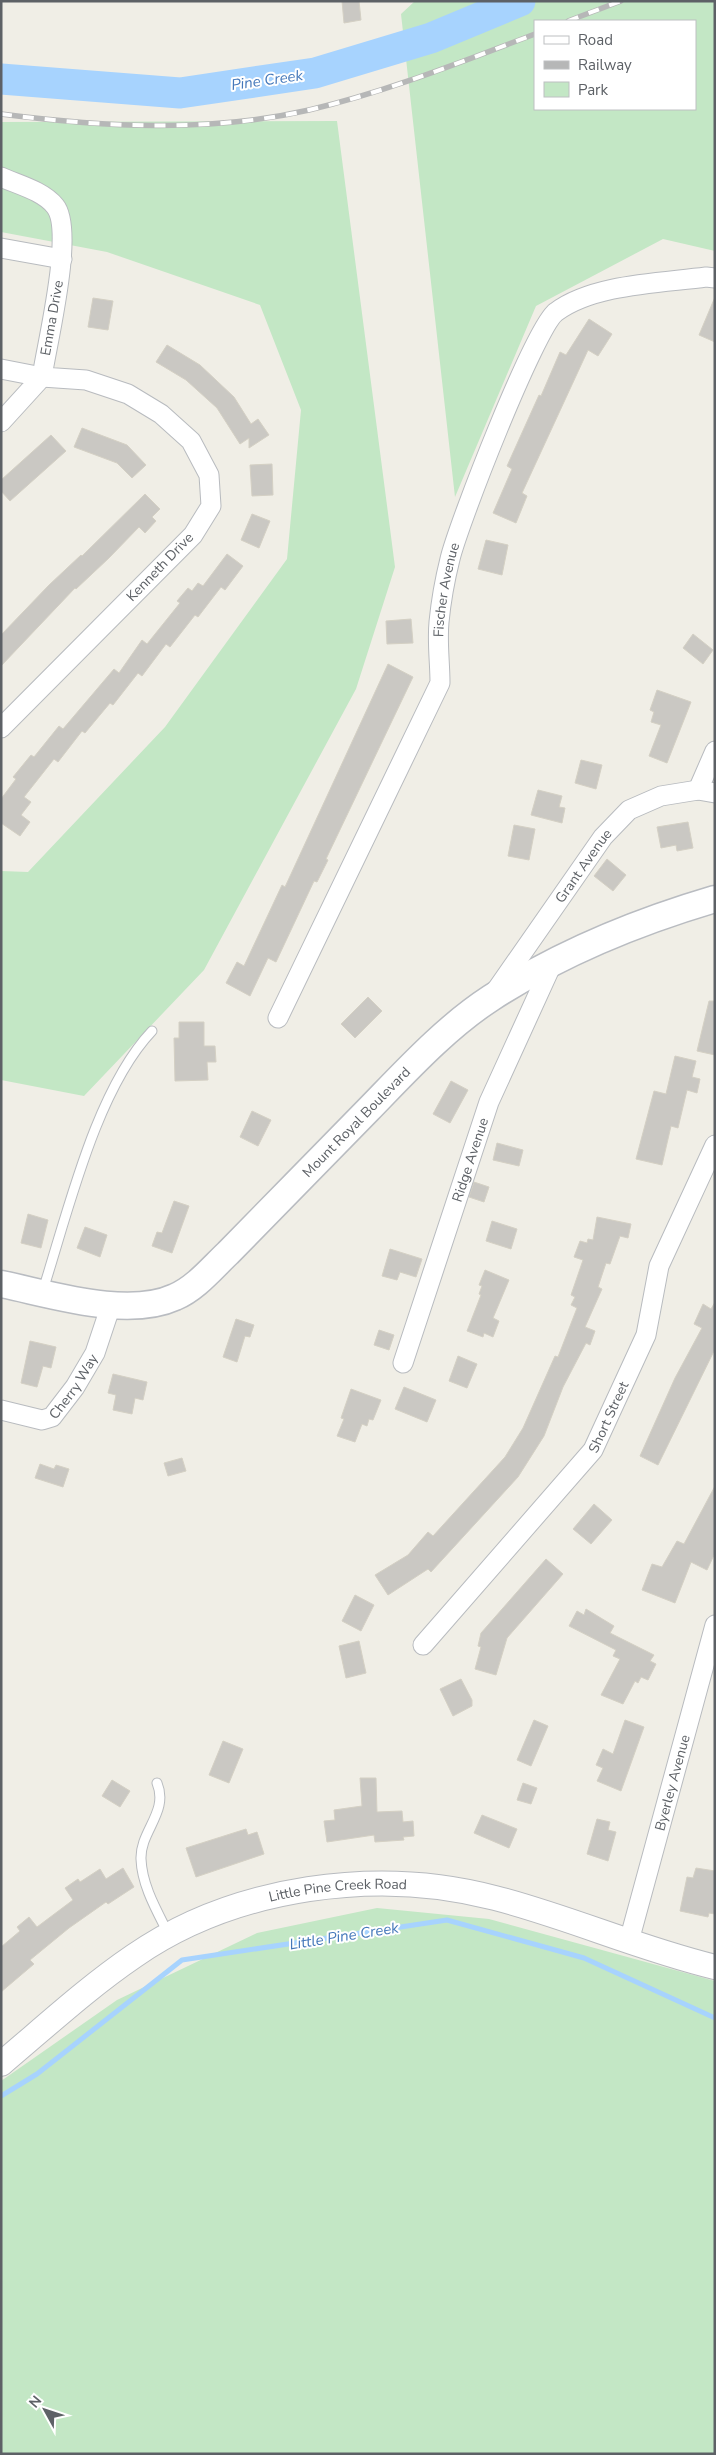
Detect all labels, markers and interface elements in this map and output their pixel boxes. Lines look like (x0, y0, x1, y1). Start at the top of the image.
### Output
legend (534, 20, 696, 110)
text: Road (578, 30, 613, 50)
text: Railway (578, 55, 632, 75)
water label: Pine Creek (230, 65, 305, 95)
text: Park (578, 80, 608, 100)
street label: Emma Drive (36, 279, 68, 357)
street label: Kenneth Drive (122, 528, 198, 606)
street label: Fischer Avenue (429, 540, 464, 637)
street label: Grant Avenue (550, 824, 616, 907)
street label: Mount Royal Boulevard (298, 1062, 414, 1181)
street label: Ridge Avenue (447, 1115, 493, 1204)
street label: Cherry Way (44, 1349, 102, 1423)
street label: Short Street (584, 1378, 633, 1456)
street label: Byerley Avenue (650, 1733, 694, 1833)
street label: Little Pine Creek Road (267, 1874, 407, 1906)
water label: Little Pine Creek (288, 1917, 401, 1955)
north arrow (20, 2385, 70, 2435)
text: N (25, 2392, 46, 2412)

